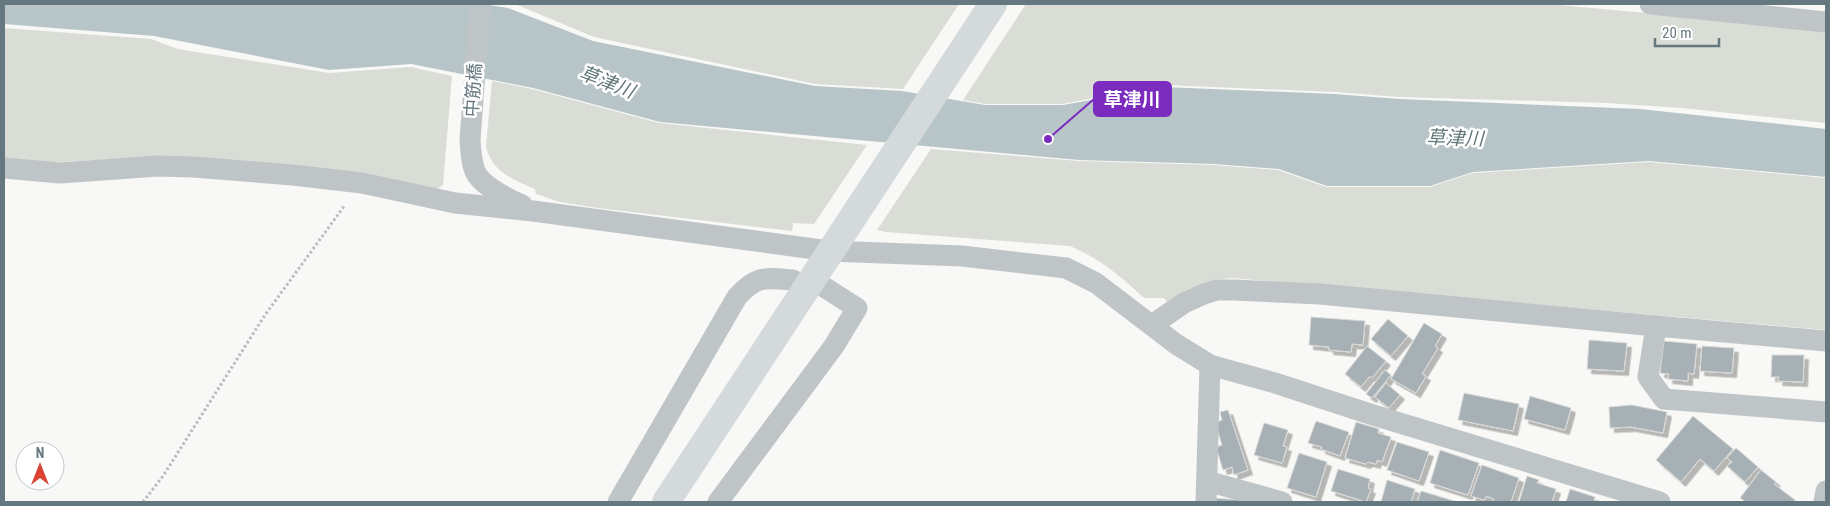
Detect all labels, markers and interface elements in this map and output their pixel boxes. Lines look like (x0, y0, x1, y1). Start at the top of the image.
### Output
scale bar (1655, 15, 1719, 47)
text: 20 m (1662, 24, 1692, 42)
water label: 草津川 (576, 61, 640, 104)
street label: 中筋橋 (461, 62, 485, 118)
callout: 草津川 (1094, 82, 1171, 116)
text: 草津川 (1103, 88, 1161, 111)
water label: 草津川 (1426, 126, 1486, 151)
north arrow (15, 441, 65, 491)
text: N (36, 445, 44, 461)

